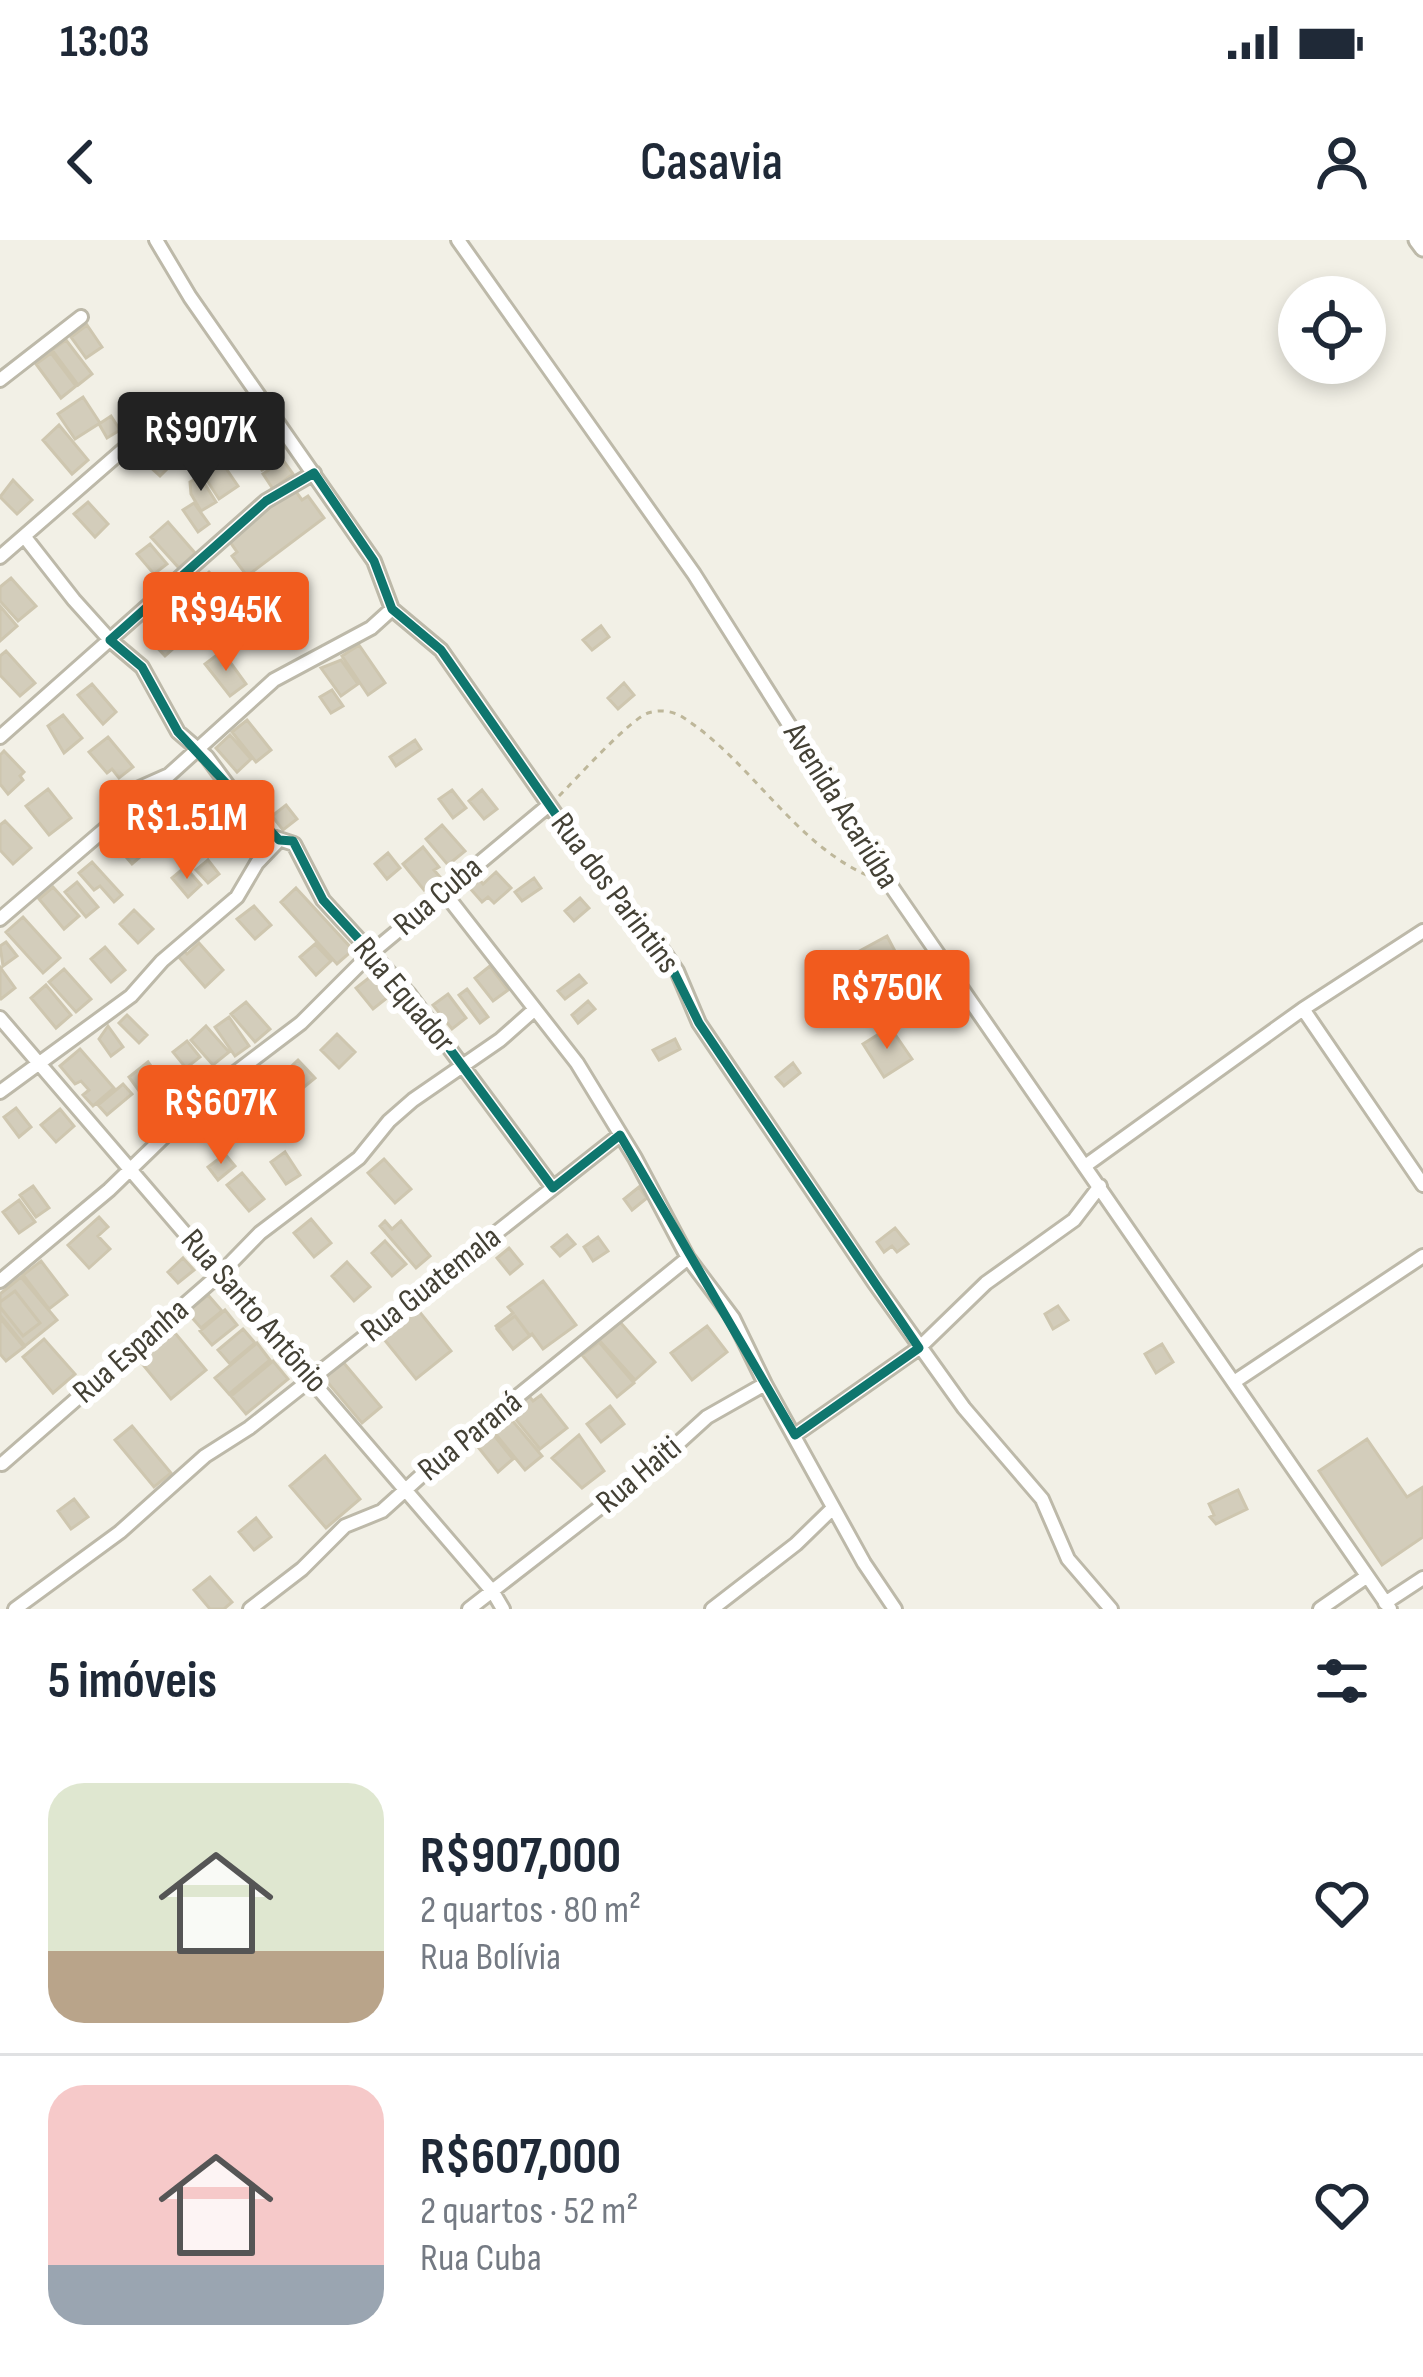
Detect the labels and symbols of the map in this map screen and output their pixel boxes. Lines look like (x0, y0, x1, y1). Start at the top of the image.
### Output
pin: R$907K (103, 392, 299, 494)
pin: R$945K (128, 572, 324, 674)
street label: Avenida Acariúba (774, 715, 908, 896)
pin: R$1.51M (76, 780, 298, 882)
street label: Rua dos Parintins (542, 805, 688, 981)
street label: Rua Cuba (386, 848, 490, 944)
street label: Rua Equador (344, 929, 464, 1061)
pin: R$750K (789, 950, 985, 1052)
pin: R$607K (123, 1065, 319, 1167)
street label: Rua Guatemala (353, 1217, 509, 1351)
street label: Rua Santo Antônio (172, 1221, 336, 1401)
street label: Rua Espanha (65, 1290, 197, 1412)
street label: Rua Paraná (410, 1382, 530, 1490)
street label: Rua Haiti (588, 1428, 690, 1522)

